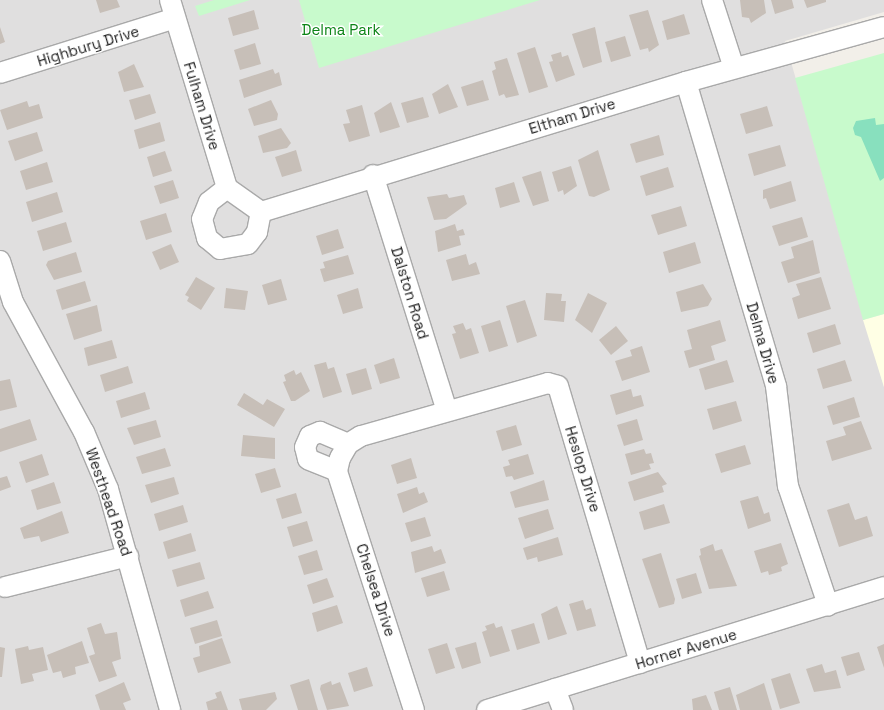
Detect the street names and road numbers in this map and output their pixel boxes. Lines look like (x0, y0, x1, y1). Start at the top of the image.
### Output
street label: Highbury Drive (35, 22, 141, 70)
street label: Fulham Drive (180, 60, 224, 152)
street label: Eltham Drive (527, 94, 617, 138)
street label: Dalston Road (387, 245, 433, 341)
street label: Delma Drive (743, 300, 783, 386)
street label: Heslop Drive (561, 424, 605, 514)
street label: Westhead Road (82, 446, 136, 558)
street label: Chelsea Drive (353, 541, 399, 639)
street label: Horner Avenue (633, 625, 739, 673)

